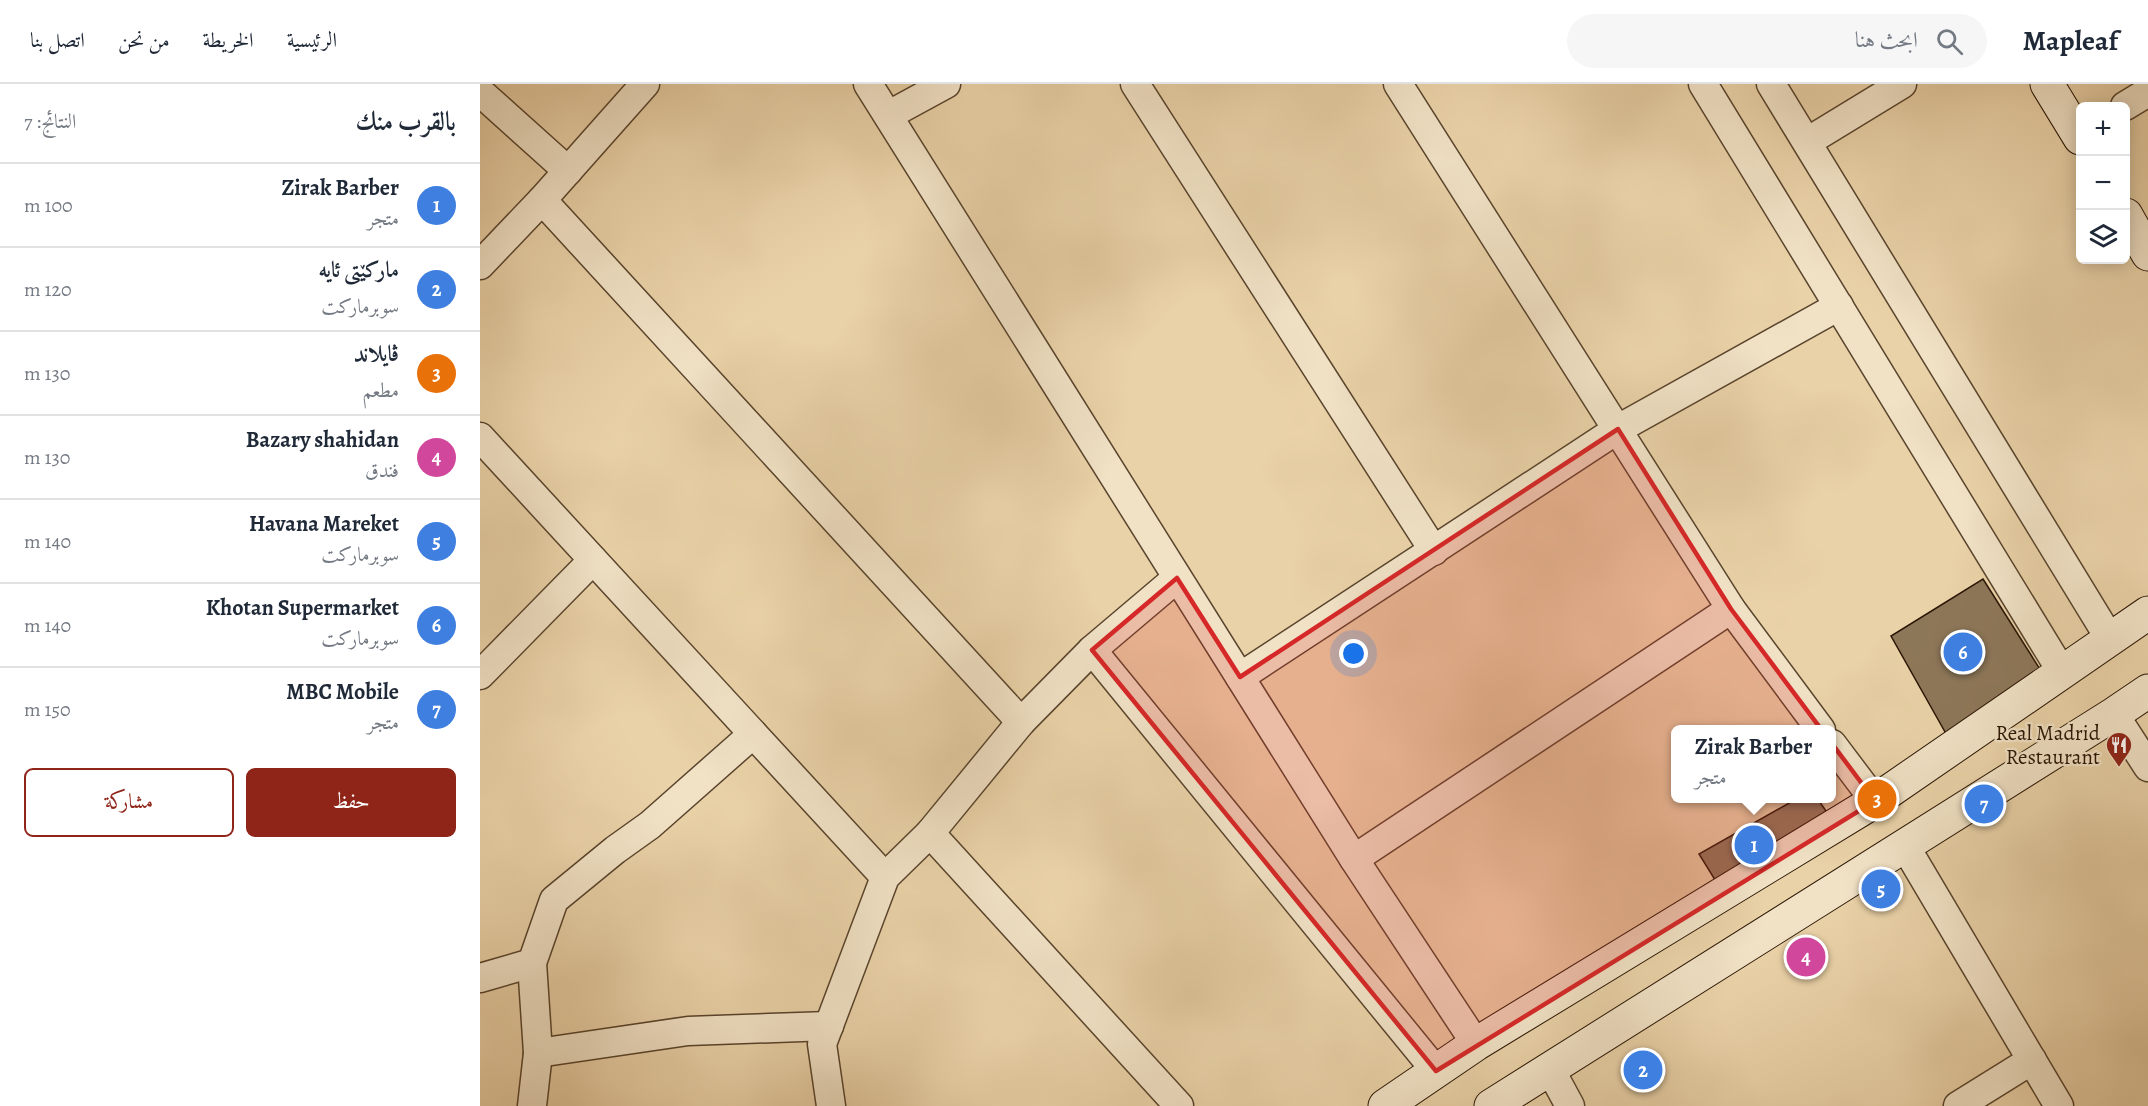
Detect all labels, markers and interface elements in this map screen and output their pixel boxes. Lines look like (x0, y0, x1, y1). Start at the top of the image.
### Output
search box (1567, 14, 1987, 68)
text: Mapleaf (2023, 22, 2118, 60)
text: ابحث هنا (1855, 25, 1918, 55)
icon: search (1933, 25, 1966, 58)
text: اتصل بنا (30, 26, 85, 54)
text: من نحن (118, 26, 170, 54)
text: الخريطة (203, 26, 254, 54)
text: الرئيسية (287, 26, 337, 54)
map controls (2076, 102, 2130, 264)
button: + (2076, 102, 2130, 156)
text: بالقرب منك (355, 104, 456, 139)
text: النتائج: 7 (24, 108, 76, 135)
button: − (2076, 156, 2130, 210)
text: Zirak Barber (281, 173, 399, 203)
text: 100 m (24, 192, 73, 219)
text: 1 (433, 192, 440, 219)
text: متجر (367, 205, 399, 232)
button: layers (2076, 210, 2130, 264)
text: مارکێتی ئایە (318, 255, 399, 285)
text: 120 m (24, 276, 72, 303)
text: 2 (432, 276, 441, 303)
text: سوبرماركت (321, 293, 399, 320)
text: ڤایلاند (354, 339, 399, 369)
text: 130 m (24, 360, 70, 387)
text: 3 (432, 360, 441, 387)
text: مطعم (362, 377, 399, 404)
text: Bazary shahidan (246, 425, 399, 455)
text: 130 m (24, 444, 70, 471)
text: 4 (432, 444, 441, 471)
text: فندق (365, 457, 399, 484)
text: Havana Mareket (249, 509, 399, 539)
text: 140 m (24, 528, 71, 555)
text: 5 (432, 528, 441, 555)
text: سوبرماركت (321, 541, 399, 568)
text: Khotan Supermarket (206, 593, 399, 623)
text: 140 m (24, 612, 71, 639)
text: 6 (432, 612, 441, 639)
text: سوبرماركت (321, 625, 399, 652)
pin: 6 (1944, 630, 1982, 674)
your location (1339, 639, 1368, 668)
text: MBC Mobile (286, 677, 399, 707)
text: 150 m (24, 696, 71, 723)
text: 7 (432, 696, 441, 723)
text: متجر (367, 709, 399, 736)
place label: Real Madrid Restaurant (1995, 719, 2101, 771)
popup (1671, 725, 1836, 803)
restaurant icon: Real Madrid Restaurant (2104, 730, 2134, 768)
text: Zirak Barber (1695, 732, 1812, 762)
text: متجر (1695, 764, 1726, 791)
button: مشاركة (24, 768, 234, 837)
button: حفظ (246, 768, 456, 837)
pin: 3 (1858, 776, 1896, 822)
pin: 7 (1964, 782, 2004, 826)
pin: 1 (1734, 822, 1774, 867)
pin: 5 (1862, 866, 1900, 912)
pin: 4 (1786, 934, 1826, 980)
pin: 2 (1624, 1048, 1662, 1092)

